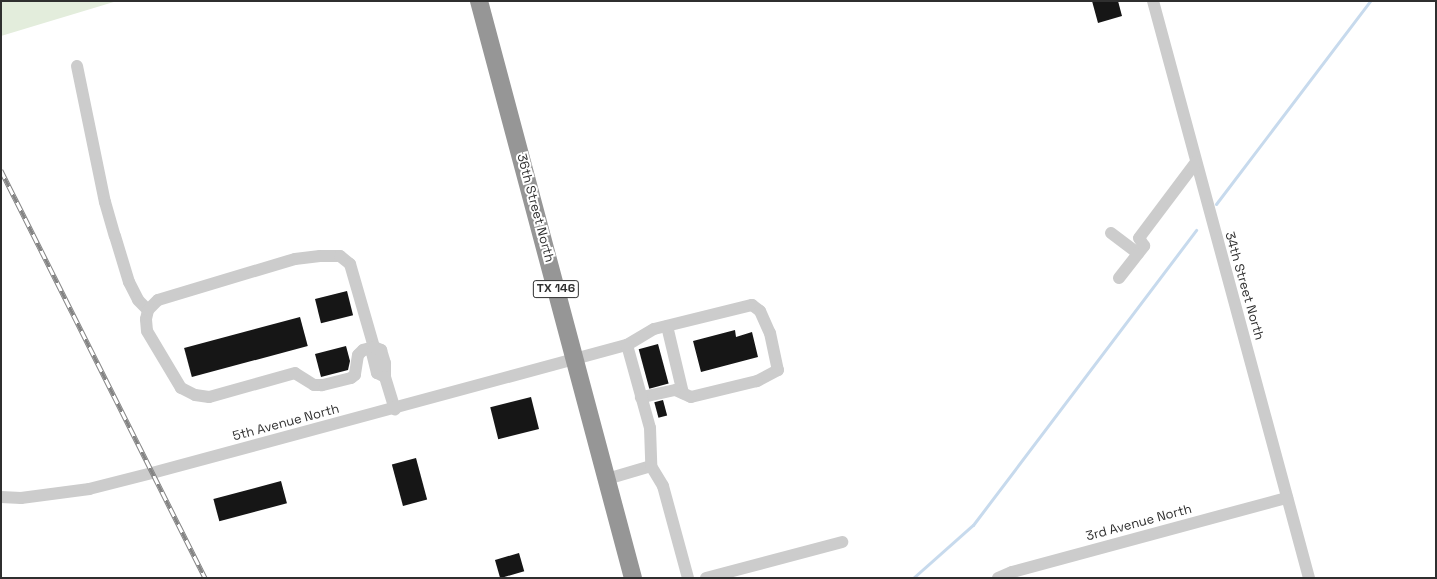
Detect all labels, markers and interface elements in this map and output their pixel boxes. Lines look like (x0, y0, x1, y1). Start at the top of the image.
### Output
street label: 36th Street North (513, 152, 557, 264)
street label: 34th Street North (1221, 230, 1267, 342)
road number: TX 146 (532, 279, 580, 299)
street label: 5th Avenue North (231, 401, 341, 445)
street label: 3rd Avenue North (1084, 501, 1194, 545)

